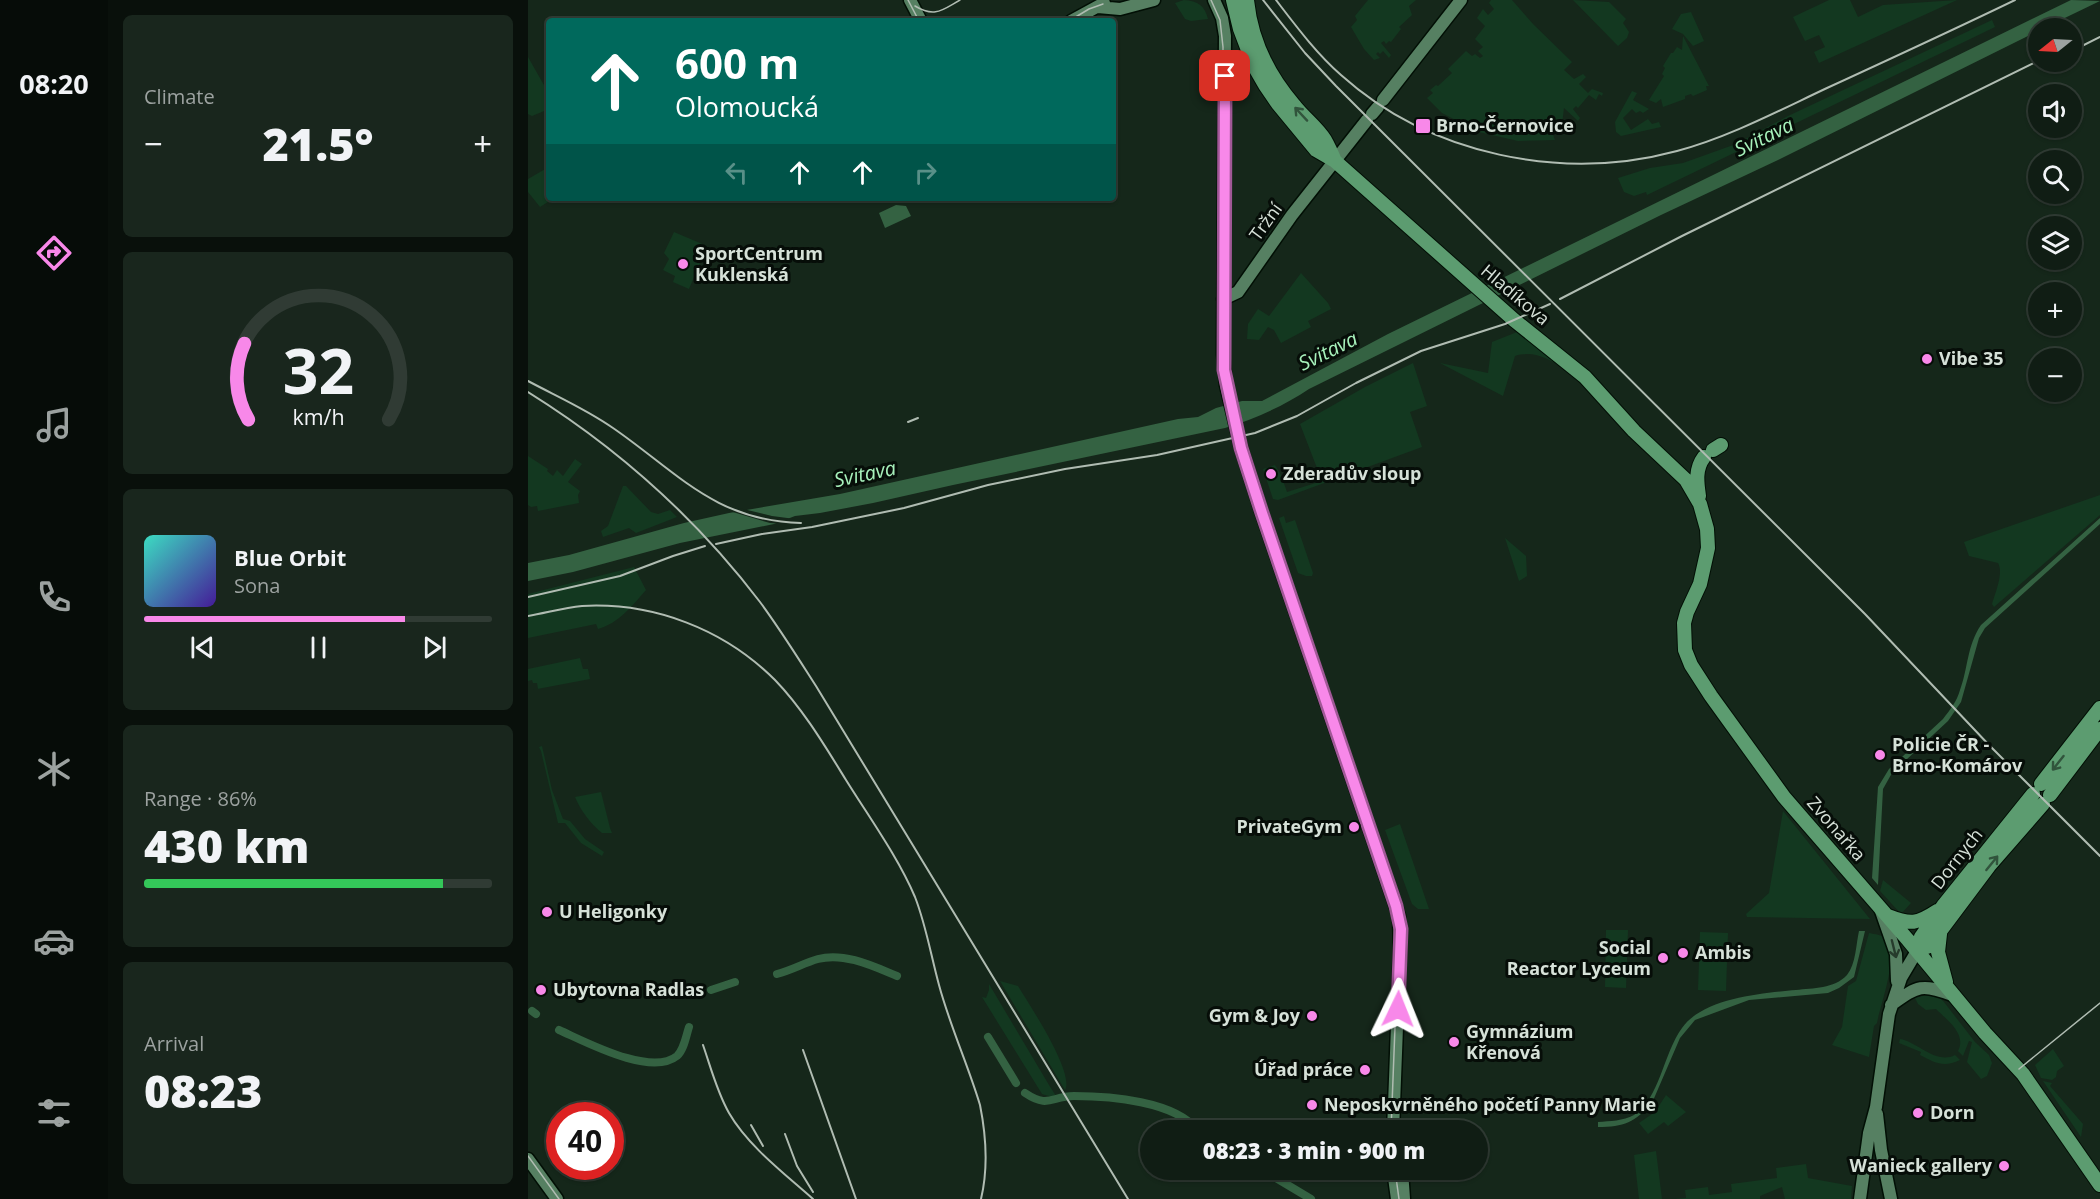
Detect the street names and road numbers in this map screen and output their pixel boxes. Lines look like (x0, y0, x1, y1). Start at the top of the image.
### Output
street label: Tržní (1243, 197, 1287, 245)
street label: Hladíkova (1476, 258, 1555, 330)
street label: Zvonařka (1802, 791, 1871, 866)
street label: Dornych (1925, 823, 1988, 894)

